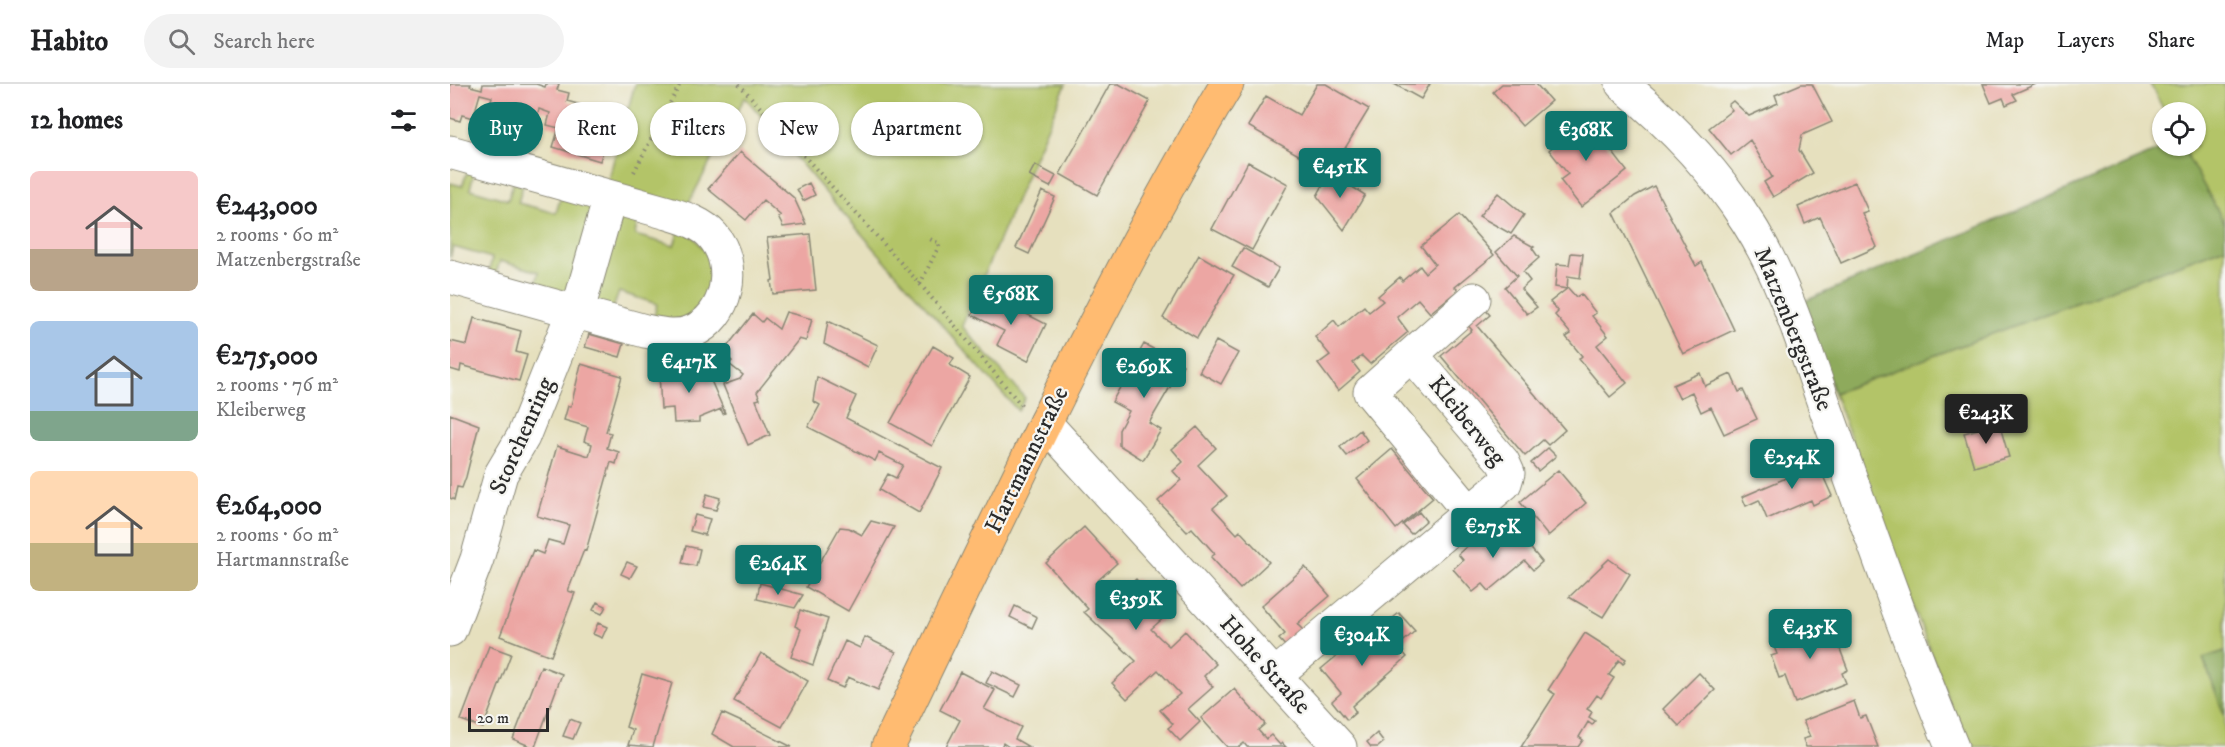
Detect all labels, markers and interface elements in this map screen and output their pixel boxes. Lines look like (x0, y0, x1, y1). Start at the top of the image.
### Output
search box (144, 14, 564, 68)
text: Habito (30, 24, 108, 59)
icon: search (165, 25, 198, 58)
text: Search here (213, 28, 315, 55)
text: Map (1985, 28, 2024, 54)
text: Layers (2057, 28, 2115, 54)
text: Share (2148, 28, 2195, 54)
chip: Buy (468, 102, 543, 156)
chip: Rent (555, 102, 638, 156)
chip: Filters (650, 102, 746, 156)
chip: New (758, 102, 839, 156)
chip: Apartment (851, 102, 983, 156)
map controls (2152, 102, 2206, 156)
button: locate (2152, 102, 2206, 156)
text: 12 homes (30, 104, 123, 137)
icon: filters (387, 104, 420, 137)
pin: €368K (1544, 111, 1628, 162)
text: €368K (1559, 118, 1613, 143)
pin: €451K (1298, 148, 1382, 199)
text: €451K (1313, 155, 1367, 180)
text: €243,000 (216, 190, 318, 223)
icon: home (78, 195, 150, 267)
text: 2 rooms · 60 m² (216, 223, 338, 248)
street label: Matzenbergstraße (1747, 243, 1839, 415)
text: Matzenbergstraße (216, 248, 361, 273)
pin: €568K (969, 275, 1053, 326)
text: €568K (983, 282, 1039, 307)
text: €275,000 (216, 340, 318, 373)
pin: €417K (647, 343, 731, 394)
icon: home (78, 345, 150, 417)
pin: €269K (1102, 348, 1186, 399)
text: €417K (661, 350, 717, 375)
text: €269K (1116, 355, 1172, 380)
street label: Kleiberweg (1422, 370, 1513, 472)
street label: Storchenring (483, 372, 561, 499)
text: 2 rooms · 76 m² (216, 373, 338, 398)
street label: Hartmannstraße (979, 382, 1075, 538)
pin: €243K (1944, 394, 2028, 445)
text: Kleiberweg (216, 398, 306, 423)
text: €243K (1959, 401, 2013, 426)
pin: €254K (1750, 439, 1834, 490)
text: €254K (1764, 446, 1820, 471)
text: €264,000 (216, 490, 322, 523)
icon: home (78, 495, 150, 567)
pin: €275K (1451, 508, 1535, 559)
text: €275K (1465, 515, 1521, 540)
text: 2 rooms · 60 m² (216, 523, 338, 548)
pin: €264K (736, 545, 820, 596)
text: Hartmannstraße (216, 548, 349, 573)
text: €264K (749, 552, 807, 577)
pin: €359K (1094, 580, 1178, 631)
text: €359K (1109, 587, 1163, 612)
street label: Hohe Straße (1213, 609, 1317, 721)
pin: €435K (1768, 609, 1852, 660)
pin: €304K (1320, 616, 1404, 667)
text: €435K (1783, 616, 1837, 641)
text: €304K (1334, 623, 1390, 648)
scale bar (468, 705, 549, 732)
text: 20 m (477, 708, 509, 728)

